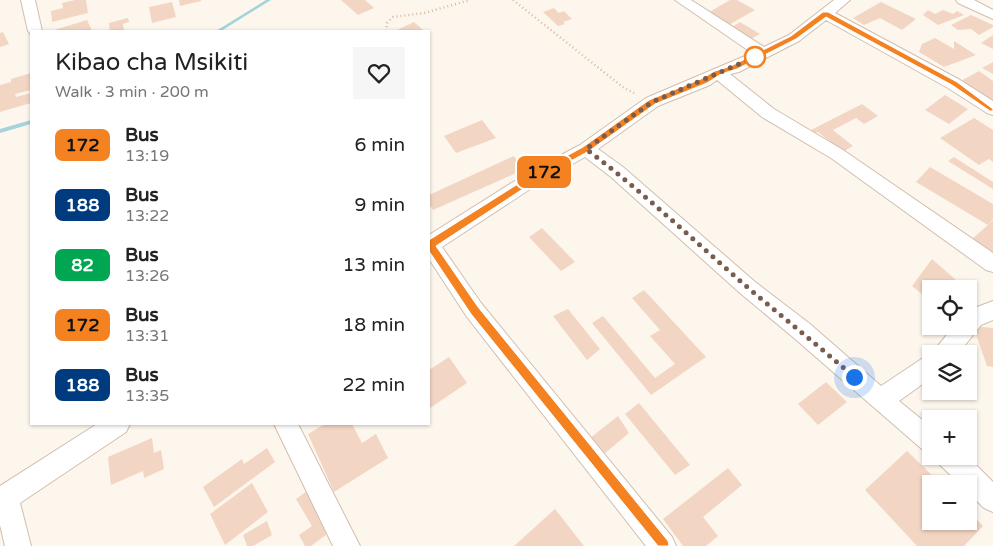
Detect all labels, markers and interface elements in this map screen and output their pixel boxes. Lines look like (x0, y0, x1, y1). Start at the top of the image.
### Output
unlabelled marker (744, 46, 766, 68)
button: heart (353, 47, 405, 99)
text: Kibao cha Msikiti (55, 48, 248, 77)
text: Walk · 3 min · 200 m (55, 82, 209, 102)
text: Bus (125, 124, 159, 146)
text: 172 (66, 134, 99, 156)
text: 6 min (354, 134, 405, 156)
text: 13:19 (125, 146, 169, 166)
line badge: 172 (515, 156, 573, 188)
text: 172 (527, 161, 561, 183)
text: Bus (125, 184, 159, 206)
text: 188 (66, 194, 99, 216)
text: 9 min (354, 194, 405, 216)
text: 13:22 (125, 206, 169, 226)
text: Bus (125, 244, 159, 266)
text: 82 (71, 254, 94, 276)
text: 13 min (342, 254, 405, 276)
text: 13:26 (125, 266, 169, 286)
map controls (922, 280, 977, 530)
button: locate (922, 280, 977, 335)
text: Bus (125, 304, 159, 326)
text: 172 (66, 314, 99, 336)
text: 18 min (342, 314, 405, 336)
text: 13:31 (125, 326, 169, 346)
button: layers (922, 345, 977, 400)
text: Bus (125, 364, 159, 386)
your location (842, 365, 867, 390)
text: 188 (66, 374, 99, 396)
text: 22 min (342, 374, 405, 396)
text: 13:35 (125, 386, 169, 406)
button: + (922, 410, 977, 465)
button: − (922, 475, 977, 530)

